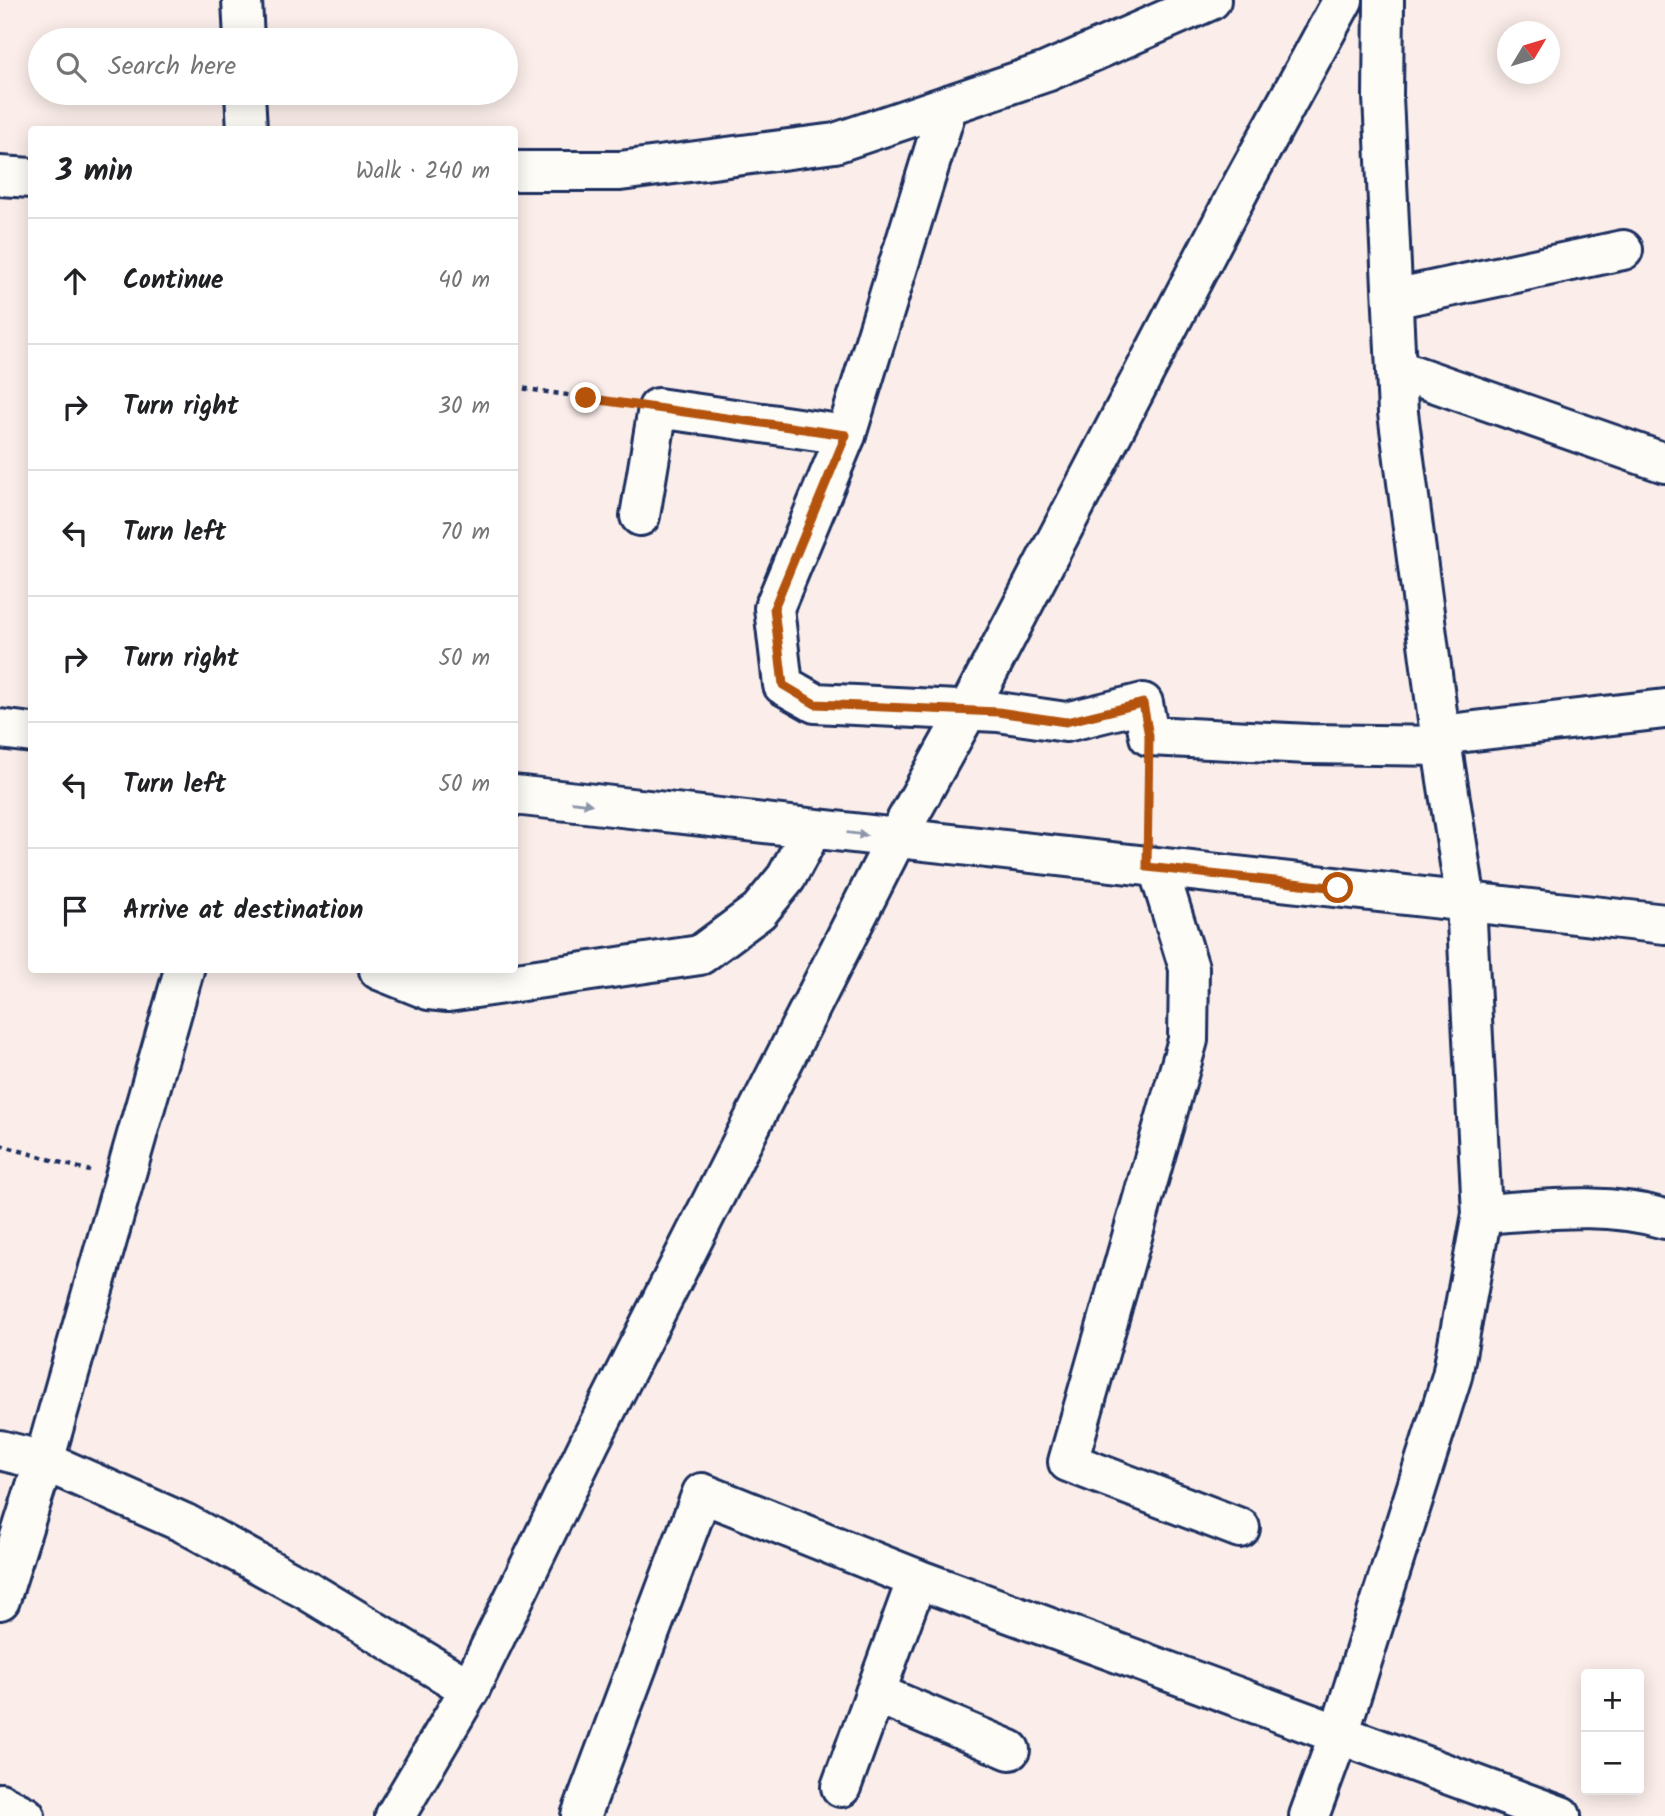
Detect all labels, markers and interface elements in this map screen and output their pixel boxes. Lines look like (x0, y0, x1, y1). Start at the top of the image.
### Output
north arrow (1497, 21, 1560, 84)
search box (28, 28, 518, 105)
text: Search here (108, 46, 236, 88)
icon: search (52, 48, 90, 86)
text: 3 min (56, 148, 133, 196)
text: Walk · 240 m (356, 154, 490, 190)
text: Continue (123, 260, 224, 302)
icon: ahead (56, 262, 94, 300)
text: 40 m (438, 263, 490, 299)
route end (570, 382, 601, 413)
text: Turn right (123, 386, 239, 428)
icon: right (56, 388, 94, 426)
text: 30 m (438, 389, 490, 425)
text: Turn left (123, 512, 226, 554)
icon: left (56, 514, 94, 552)
text: 70 m (440, 515, 490, 551)
text: Turn right (123, 638, 239, 680)
icon: right (56, 640, 94, 678)
text: 50 m (439, 641, 490, 677)
text: Turn left (123, 764, 226, 806)
icon: left (56, 766, 94, 804)
text: 50 m (439, 767, 490, 803)
one-way arrow (571, 797, 593, 808)
one-way arrow (846, 829, 868, 840)
route start (1322, 872, 1353, 903)
text: Arrive at destination (123, 890, 363, 932)
icon: arrive (56, 892, 94, 930)
map controls (1581, 1669, 1644, 1795)
button: + (1581, 1669, 1644, 1732)
button: − (1581, 1732, 1644, 1795)

